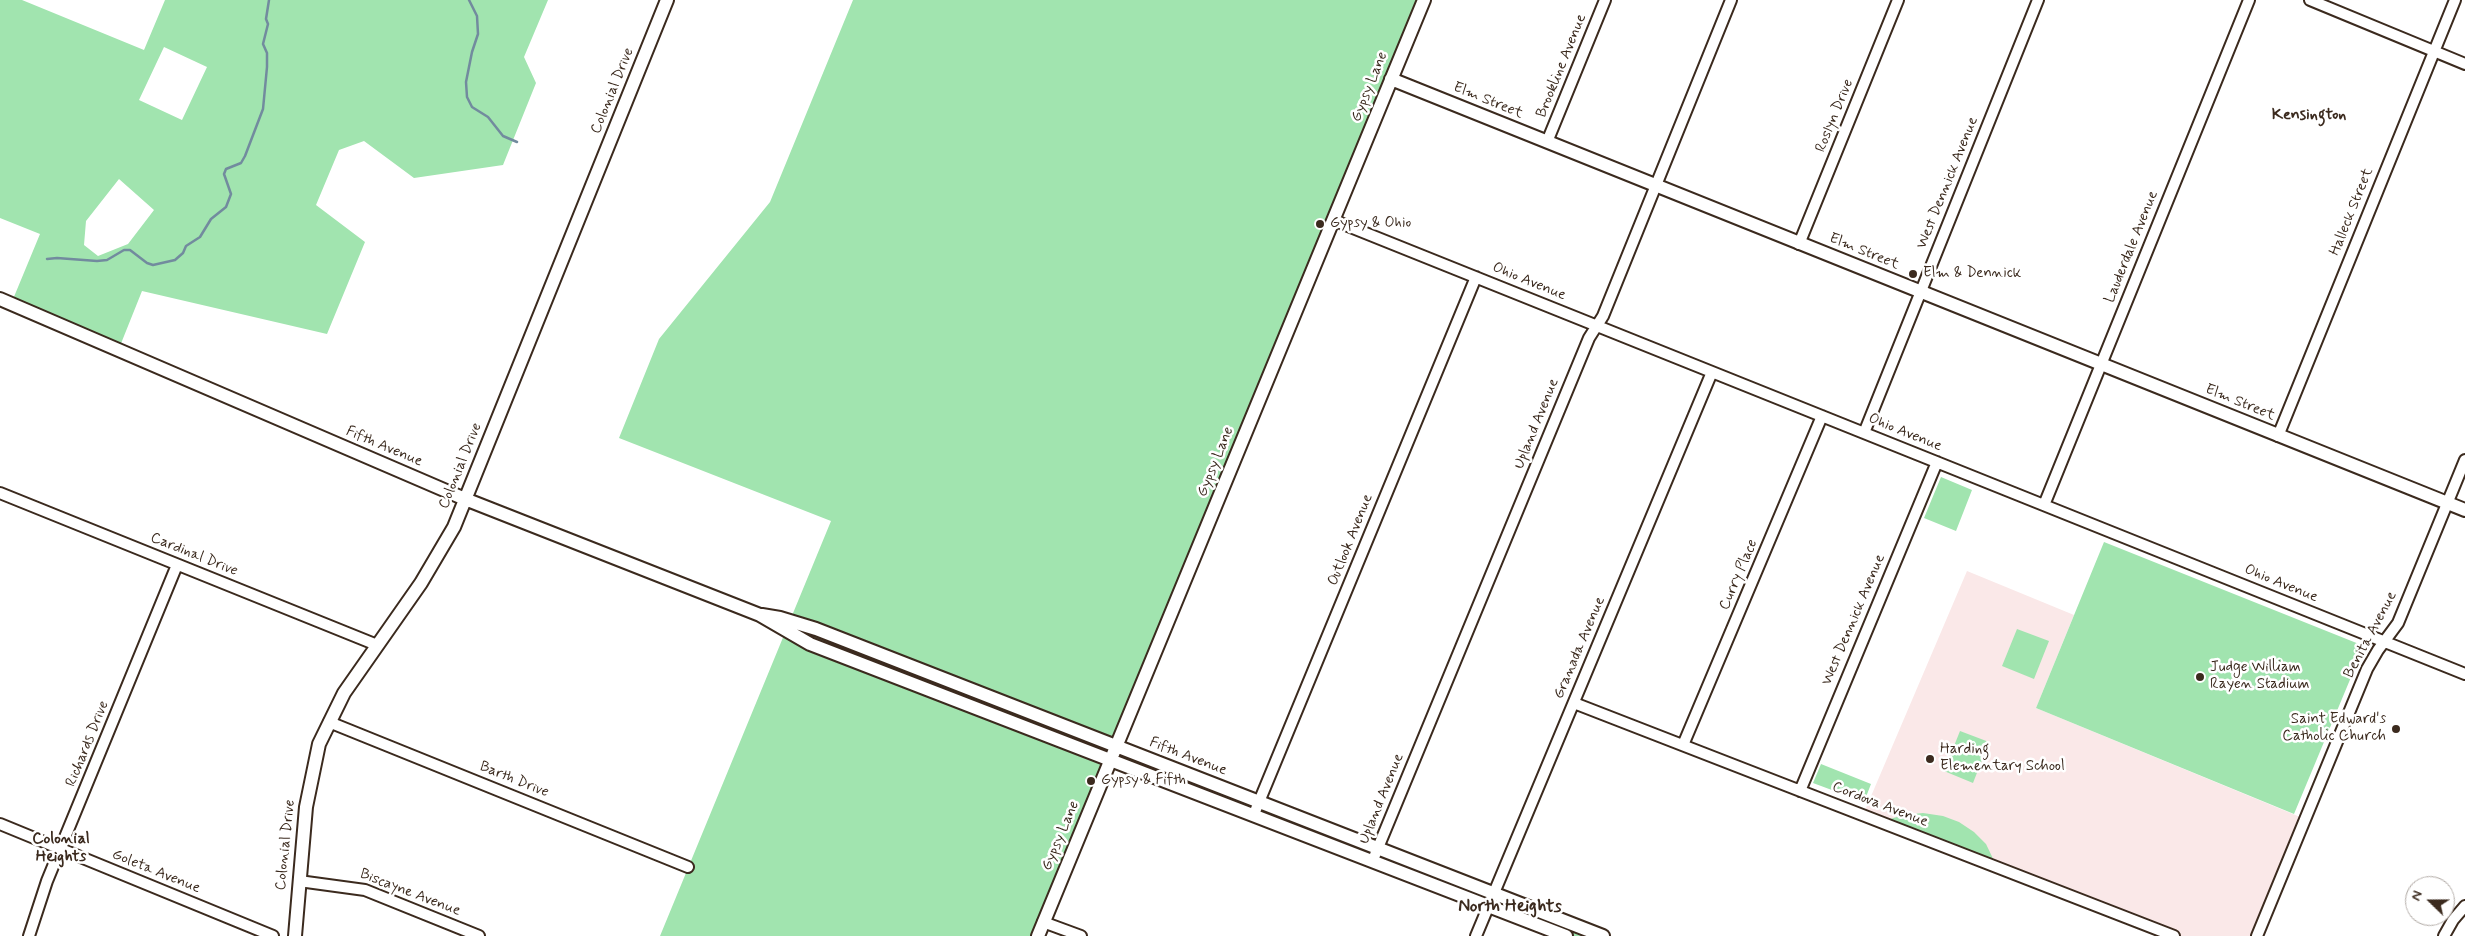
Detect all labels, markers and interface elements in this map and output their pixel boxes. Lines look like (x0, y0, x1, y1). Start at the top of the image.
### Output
street label: Brookline Avenue (1533, 12, 1591, 120)
street label: Colonial Drive (588, 45, 638, 137)
street label: Gypsy Lane (1348, 49, 1392, 125)
street label: Roslyn Drive (1812, 77, 1858, 155)
street label: Elm Street (1450, 79, 1526, 123)
district label: Kensington (2272, 106, 2346, 126)
street label: West Dennick Avenue (1913, 114, 1983, 252)
street label: Halleck Street (2326, 166, 2378, 258)
street label: Lauderdale Avenue (2101, 188, 2163, 306)
place label: Gypsy & Ohio (1330, 215, 1411, 233)
marker: Gypsy & Ohio (1314, 218, 1326, 230)
street label: Elm Street (1826, 230, 1902, 274)
street label: Ohio Avenue (1490, 259, 1568, 305)
place label: Elm & Dennick (1923, 265, 2021, 283)
marker: Elm & Dennick (1907, 268, 1919, 280)
street label: Upland Avenue (1511, 376, 1563, 472)
street label: Elm Street (2202, 381, 2278, 425)
street label: Ohio Avenue (1866, 410, 1944, 456)
street label: Colonial Drive (436, 420, 486, 512)
street label: Fifth Avenue (343, 423, 425, 471)
street label: Gypsy Lane (1194, 424, 1238, 500)
street label: Outlook Avenue (1324, 492, 1378, 588)
street label: Cardinal Drive (148, 529, 240, 581)
street label: Curry Place (1716, 537, 1762, 613)
street label: West Dennick Avenue (1818, 552, 1890, 688)
street label: Ohio Avenue (2242, 561, 2320, 607)
street label: Benita Avenue (2341, 589, 2401, 681)
street label: Granada Avenue (1550, 594, 1610, 702)
place label: Judge William Rayen Stadium (2210, 659, 2310, 694)
marker: Judge William Rayen Stadium (2194, 671, 2206, 683)
street label: Richards Drive (63, 698, 113, 790)
place label: Saint Edward's Catholic Church (2282, 711, 2386, 746)
marker: Saint Edward's Catholic Church (2390, 723, 2402, 735)
street label: Fifth Avenue (1147, 734, 1229, 780)
place label: Harding Elementary School (1940, 741, 2065, 776)
street label: Upland Avenue (1356, 751, 1408, 847)
marker: Harding Elementary School (1924, 753, 1936, 765)
street label: Barth Drive (477, 758, 551, 802)
place label: Gypsy & Fifth (1101, 772, 1186, 790)
marker: Gypsy & Fifth (1085, 775, 1097, 787)
street label: Cordova Avenue (1830, 778, 1930, 832)
street label: Gypsy Lane (1038, 798, 1084, 874)
street label: Colonial Drive (272, 799, 300, 891)
district label: Colonial Heights (32, 830, 90, 868)
street label: Goleta Avenue (109, 846, 203, 898)
street label: Biscayne Avenue (357, 866, 463, 920)
north arrow (2405, 876, 2455, 926)
text: N (2407, 888, 2427, 903)
district label: North Heights (1458, 896, 1562, 918)

